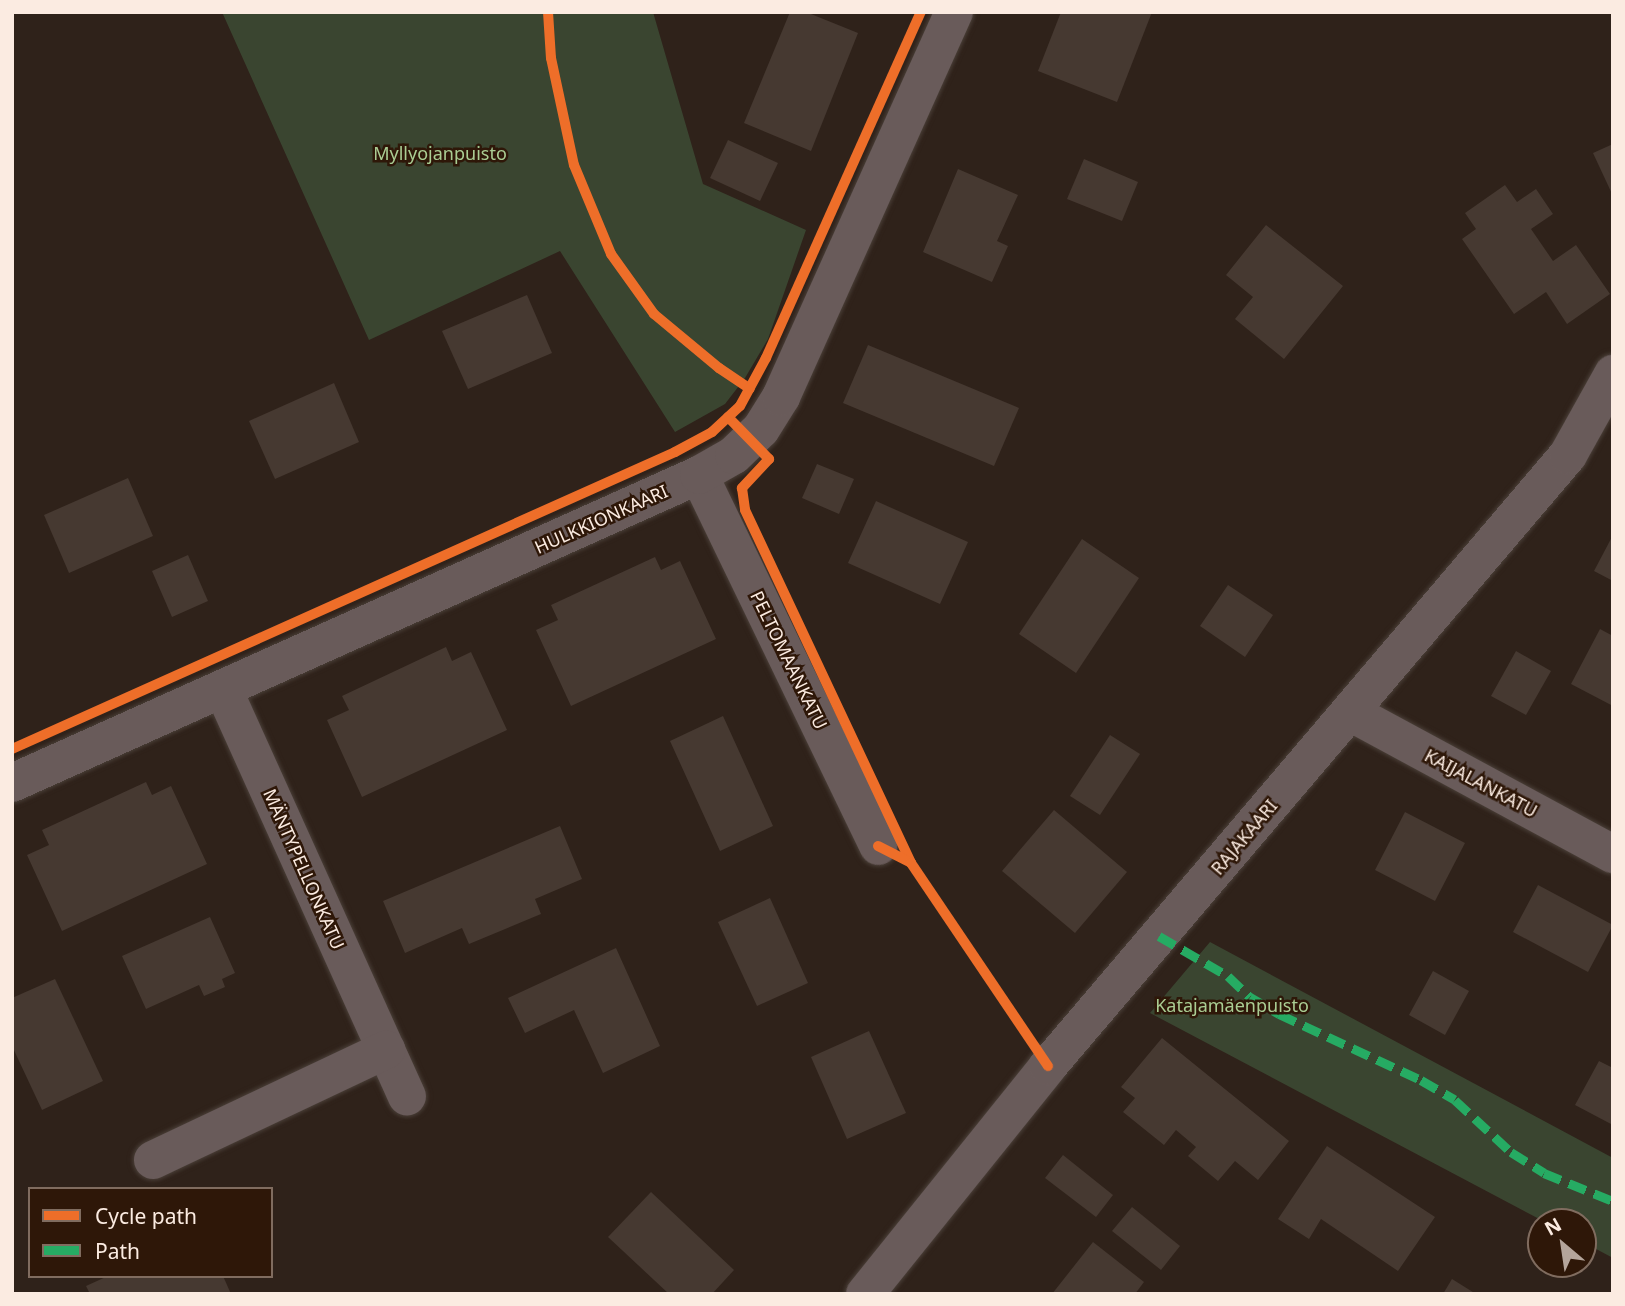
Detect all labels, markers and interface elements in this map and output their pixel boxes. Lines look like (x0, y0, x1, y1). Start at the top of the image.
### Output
park label: Myllyojanpuisto (373, 142, 507, 164)
street label: HULKKIONKAARI (531, 480, 671, 558)
street label: PELTOMAANKATU (746, 587, 832, 733)
street label: KAIJALANKATU (1421, 744, 1541, 822)
street label: MÄNTYPELLONKATU (259, 785, 349, 953)
street label: RAJAKAARI (1206, 795, 1282, 879)
park label: Katajamäenpuisto (1155, 994, 1309, 1016)
legend (28, 1187, 273, 1278)
text: Cycle path (95, 1202, 197, 1230)
north arrow (1527, 1208, 1597, 1278)
text: N (1540, 1211, 1566, 1242)
text: Path (95, 1237, 140, 1265)

